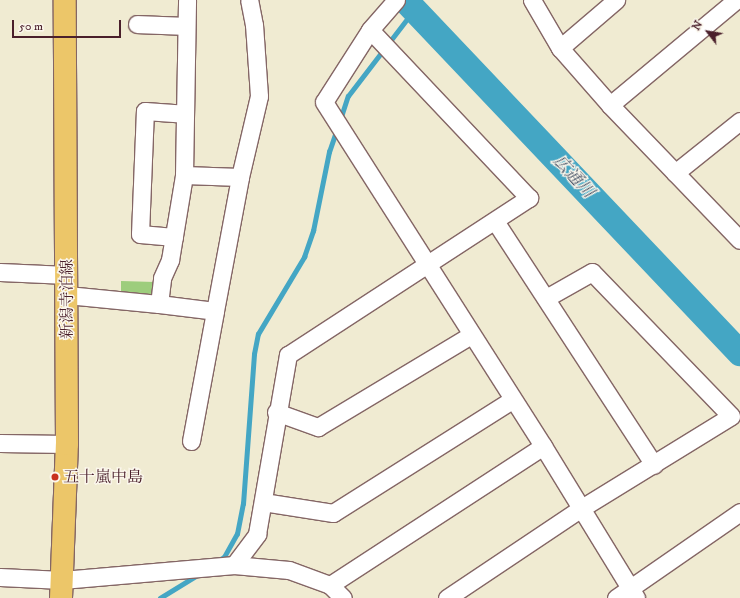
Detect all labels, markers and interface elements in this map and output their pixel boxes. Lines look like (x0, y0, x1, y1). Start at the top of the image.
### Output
scale bar (14, 12, 123, 38)
north arrow (688, 12, 728, 52)
text: N (689, 18, 706, 33)
text: 50 m (19, 19, 43, 34)
water label: 広通川 (548, 151, 598, 203)
street label: 新潟寺泊線 (57, 259, 77, 339)
place label: 五十嵐中島 (63, 467, 143, 487)
marker: 五十嵐中島 (50, 472, 60, 482)

